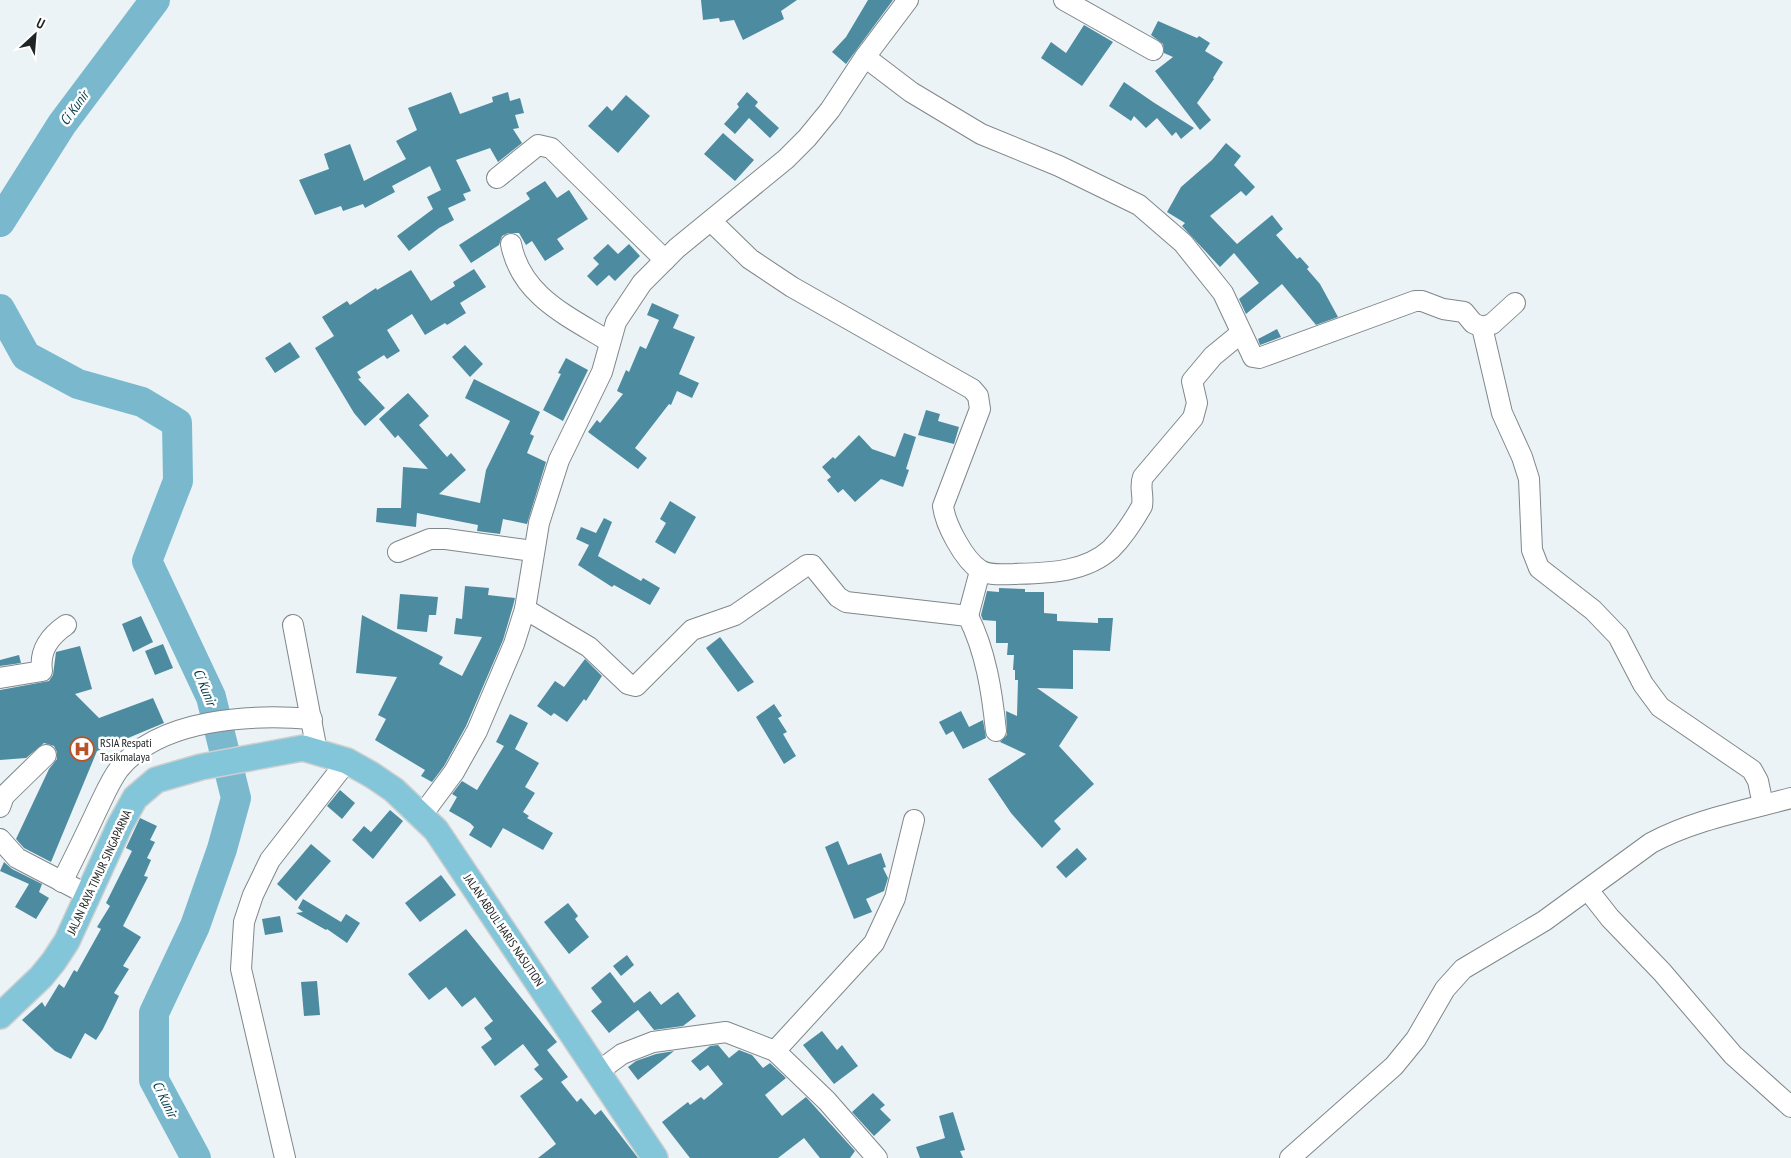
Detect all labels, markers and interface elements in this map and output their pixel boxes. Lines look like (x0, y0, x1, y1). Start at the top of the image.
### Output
north arrow (10, 10, 60, 60)
text: U (34, 14, 48, 33)
water label: Ci Kunir (56, 86, 94, 129)
water label: Ci Kunir (190, 666, 221, 710)
place label: RSIA Respati Tasikmalaya (100, 735, 152, 764)
hospital icon: RSIA Respati Tasikmalaya (69, 736, 95, 762)
street label: JALAN RAYA TIMUR SINGAPARNA (63, 807, 135, 938)
street label: JALAN ABDUL HARIS NASUTION (460, 870, 547, 989)
water label: Ci Kunir (149, 1078, 182, 1122)

